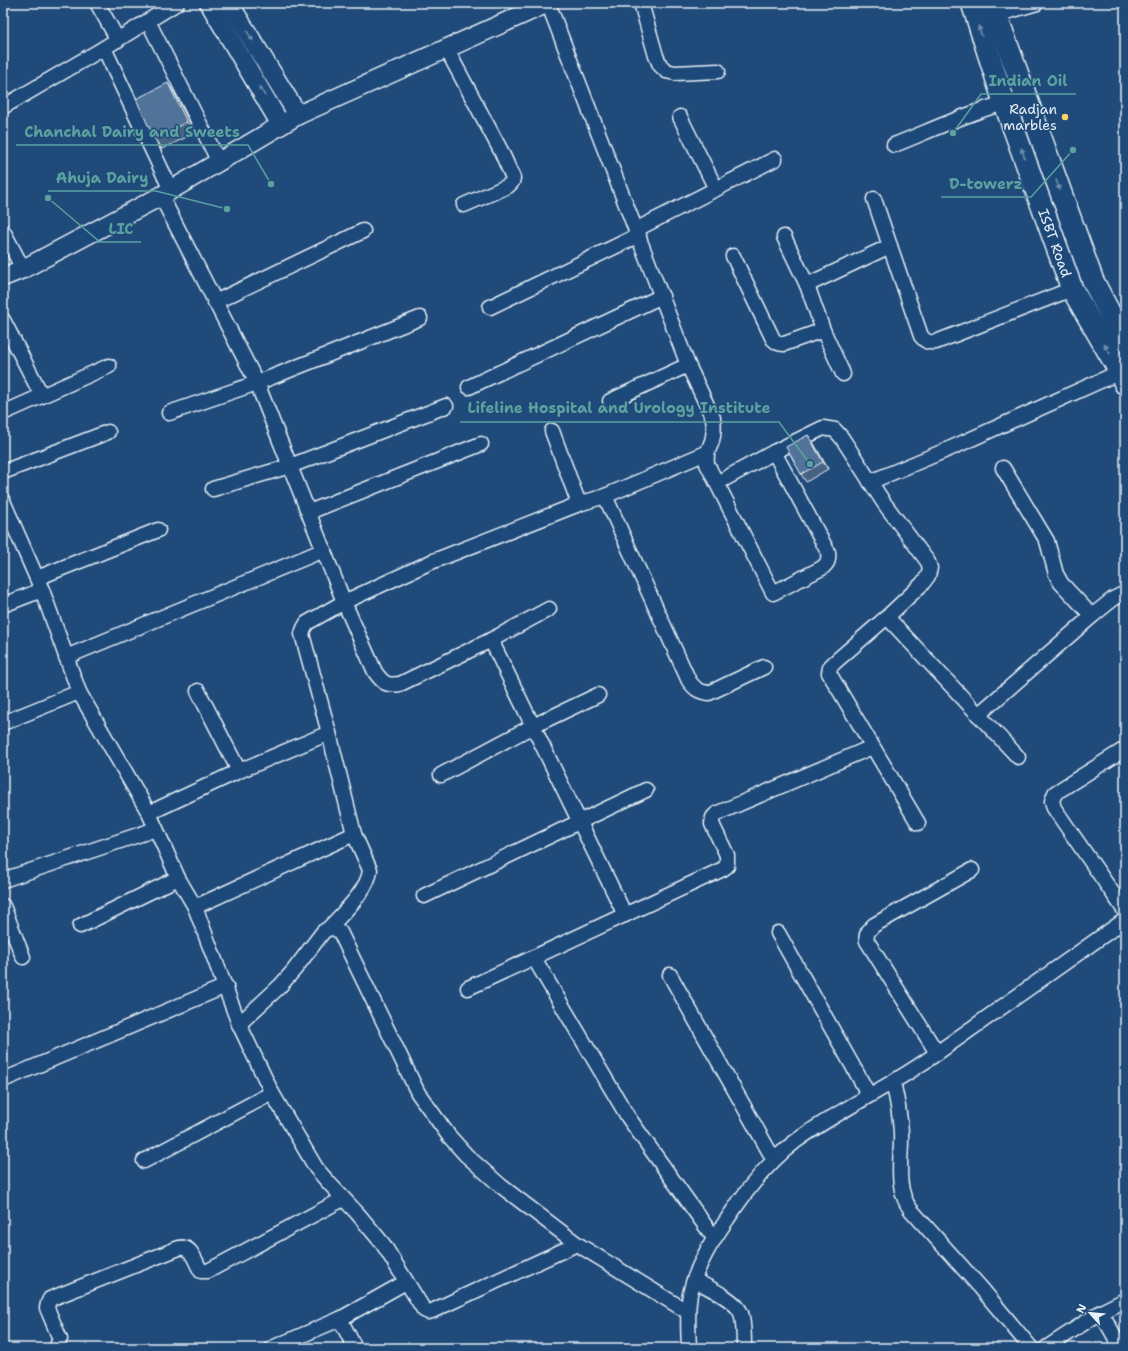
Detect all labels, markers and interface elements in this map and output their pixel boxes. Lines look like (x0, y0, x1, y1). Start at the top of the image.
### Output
one-way arrow (977, 24, 983, 36)
one-way arrow (246, 30, 253, 42)
callout: Indian Oil (981, 67, 1076, 94)
text: Indian Oil (988, 71, 1068, 91)
one-way arrow (258, 85, 265, 97)
place label: Radjan marbles (1003, 100, 1057, 134)
marker: Radjan marbles (1060, 112, 1070, 122)
callout: Chanchal Dairy and Sweets (16, 118, 248, 145)
text: Chanchal Dairy and Sweets (24, 122, 240, 142)
one-way arrow (1019, 147, 1025, 159)
callout: Ahuja Dairy (48, 164, 156, 191)
text: Ahuja Dairy (56, 168, 148, 188)
callout: D-towerz (941, 170, 1031, 197)
text: D-towerz (949, 174, 1023, 194)
one-way arrow (1055, 179, 1061, 191)
street label: ISBT Road (1034, 206, 1076, 280)
callout: LIC (100, 215, 141, 242)
text: LIC (108, 219, 134, 239)
one-way arrow (1104, 343, 1111, 355)
callout: Lifeline Hospital and Urology Institute (460, 395, 779, 422)
text: Lifeline Hospital and Urology Institute (468, 398, 770, 418)
north arrow (1070, 1293, 1110, 1333)
text: N (1073, 1301, 1090, 1316)

